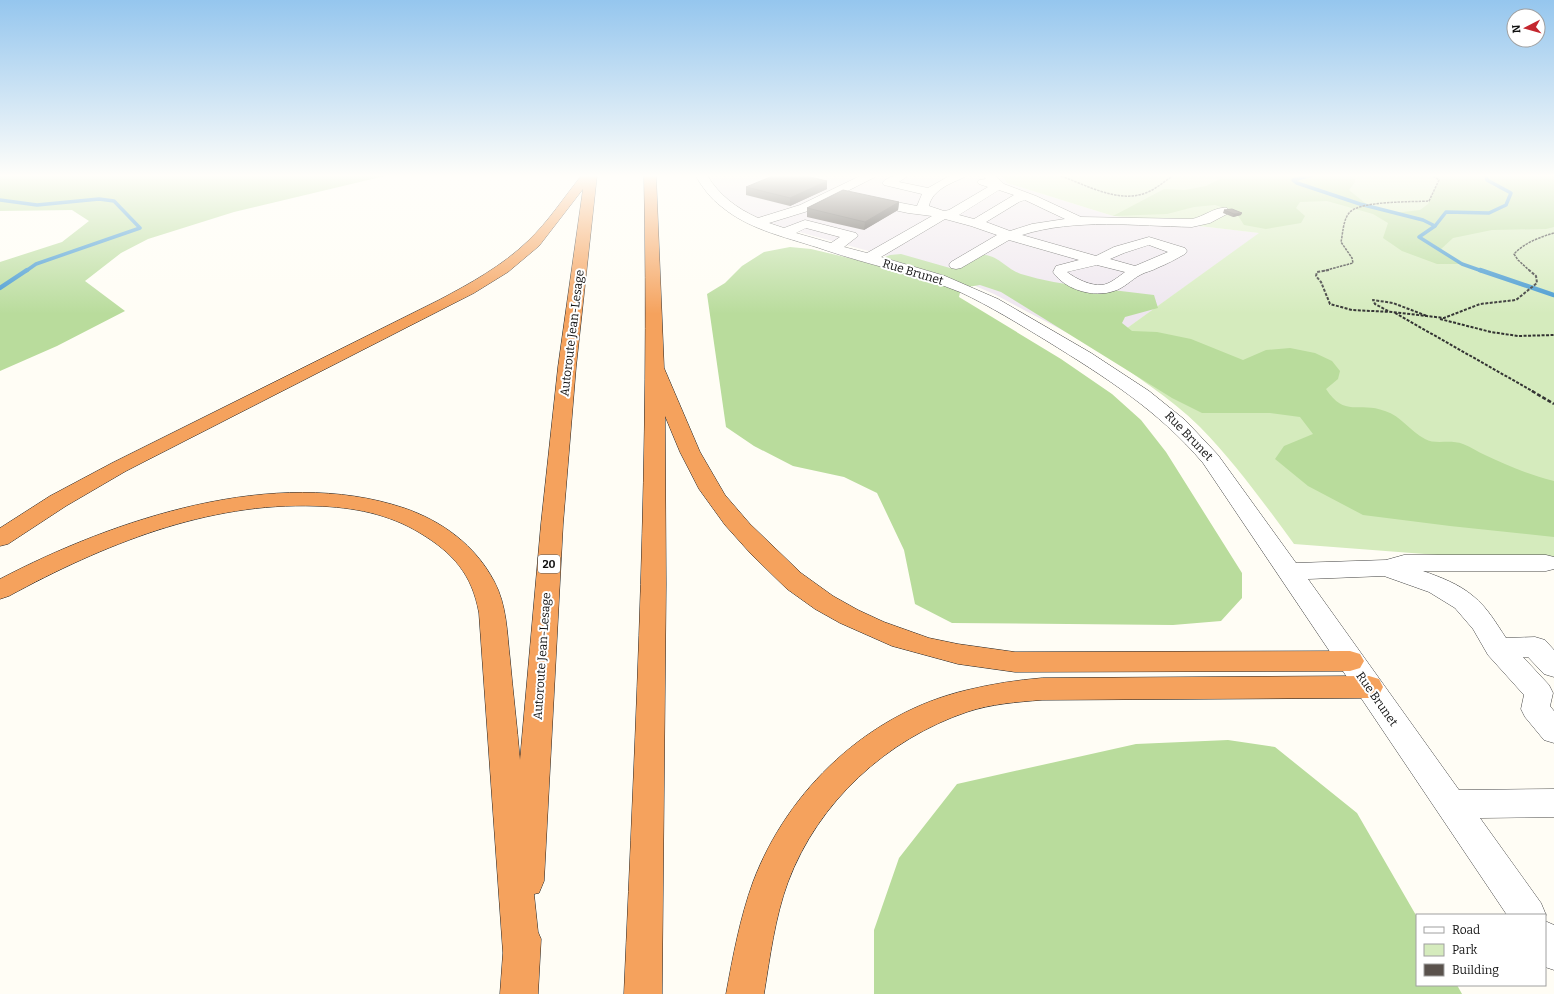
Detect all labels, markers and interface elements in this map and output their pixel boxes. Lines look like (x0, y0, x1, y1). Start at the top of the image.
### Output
north arrow (1506, 8, 1546, 48)
text: N (1510, 24, 1523, 34)
street label: Rue Brunet (881, 256, 946, 288)
street label: Autoroute Jean-Lesage (557, 269, 587, 397)
street label: Rue Brunet (1162, 409, 1216, 464)
road number: 20 (538, 555, 560, 573)
street label: Autoroute Jean-Lesage (531, 592, 553, 720)
street label: Rue Brunet (1353, 669, 1401, 729)
legend (1416, 914, 1546, 986)
text: Road (1452, 923, 1480, 937)
text: Park (1452, 943, 1478, 957)
text: Building (1452, 963, 1499, 977)

